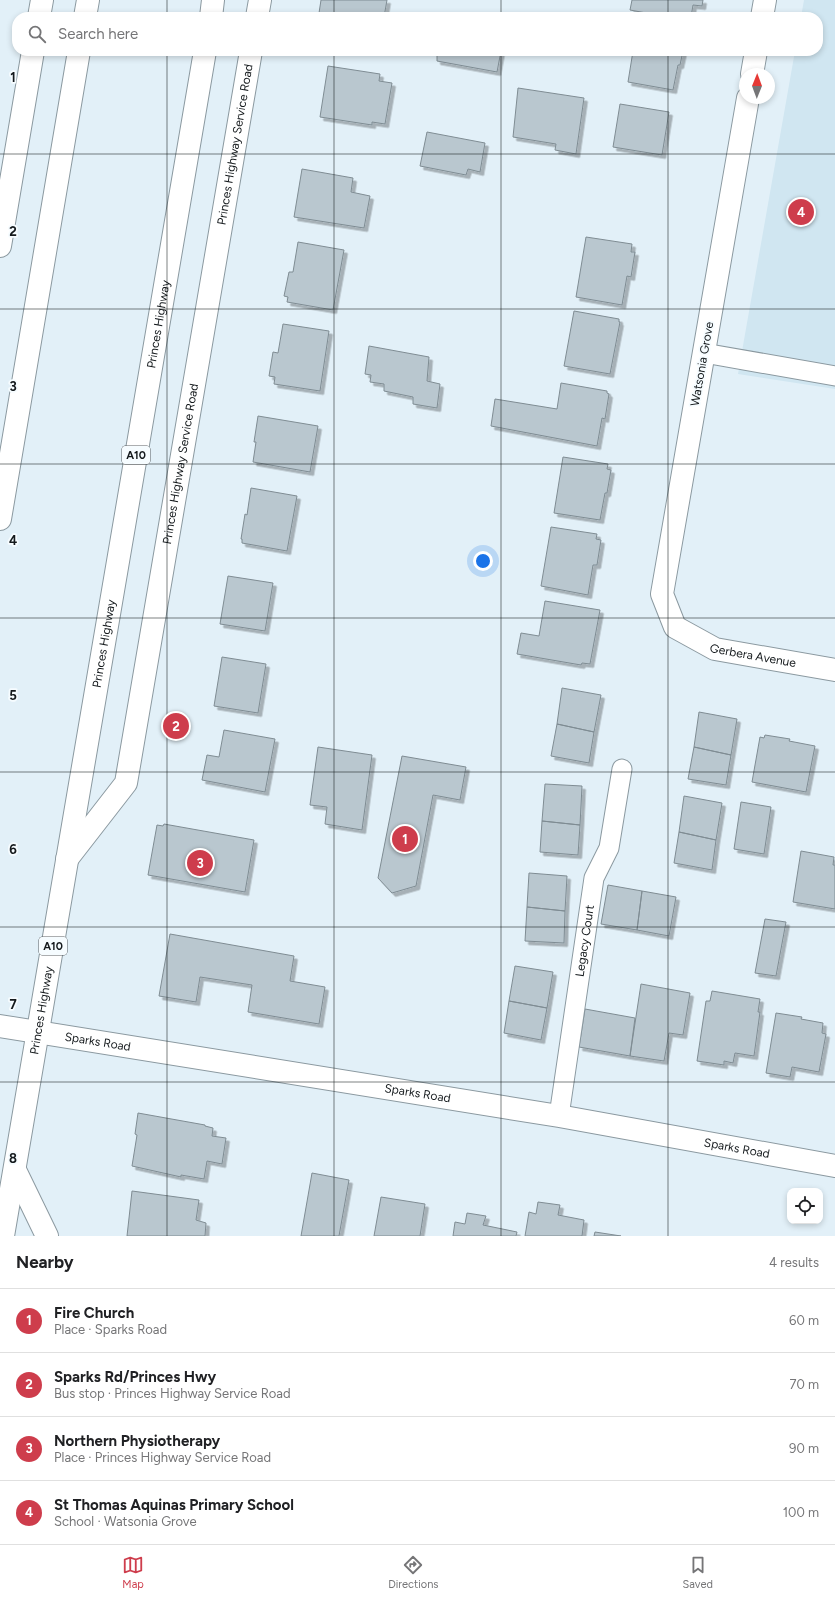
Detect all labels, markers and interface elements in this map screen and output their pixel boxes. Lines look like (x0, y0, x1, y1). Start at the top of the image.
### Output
search box (12, 12, 823, 56)
icon: search (26, 23, 48, 45)
text: Search here (58, 25, 138, 43)
street label: Princes Highway Service Road (214, 63, 256, 226)
north arrow (739, 68, 775, 104)
text: 1 (10, 70, 16, 85)
pin: 4 (788, 197, 814, 227)
text: 2 (9, 224, 17, 239)
street label: Princes Highway (144, 278, 173, 369)
street label: Watsonia Grove (688, 320, 716, 407)
text: 3 (9, 379, 17, 394)
street label: Princes Highway Service Road (160, 382, 201, 545)
road number: A10 (122, 446, 150, 464)
text: 4 (9, 533, 17, 548)
your location (473, 551, 493, 571)
street label: Princes Highway (90, 598, 119, 689)
street label: Gerbera Avenue (707, 640, 797, 670)
text: 5 (9, 688, 17, 703)
pin: 2 (163, 711, 189, 741)
pin: 1 (392, 824, 418, 854)
text: 6 (9, 842, 17, 857)
pin: 3 (187, 848, 213, 878)
street label: Legacy Court (573, 904, 597, 978)
road number: A10 (39, 937, 67, 955)
street label: Princes Highway (27, 964, 56, 1055)
text: 7 (9, 997, 17, 1012)
street label: Sparks Road (64, 1030, 132, 1054)
street label: Sparks Road (384, 1081, 452, 1105)
street label: Sparks Road (703, 1135, 771, 1161)
text: 8 (9, 1151, 17, 1166)
map controls (787, 1188, 823, 1224)
button: locate (787, 1188, 823, 1224)
text: Nearby (16, 1252, 74, 1272)
text: 4 results (769, 1255, 819, 1270)
text: Fire Church (54, 1304, 134, 1322)
text: 1 (26, 1313, 32, 1328)
text: 60 m (789, 1313, 819, 1328)
text: Place · Sparks Road (54, 1322, 167, 1337)
text: Sparks Rd/Princes Hwy (54, 1368, 216, 1386)
text: 2 (25, 1377, 33, 1392)
text: 70 m (789, 1377, 819, 1392)
text: Bus stop · Princes Highway Service Road (54, 1386, 291, 1401)
text: Northern Physiotherapy (54, 1432, 220, 1450)
text: 3 (25, 1441, 33, 1456)
text: 90 m (789, 1441, 819, 1456)
text: Place · Princes Highway Service Road (54, 1450, 271, 1465)
text: St Thomas Aquinas Primary School (54, 1496, 294, 1514)
text: 4 (25, 1505, 33, 1520)
text: 100 m (783, 1505, 819, 1520)
text: School · Watsonia Grove (54, 1514, 197, 1529)
tab: Map (122, 1554, 144, 1591)
tab: Directions (388, 1554, 438, 1591)
tab: Saved (683, 1554, 713, 1591)

